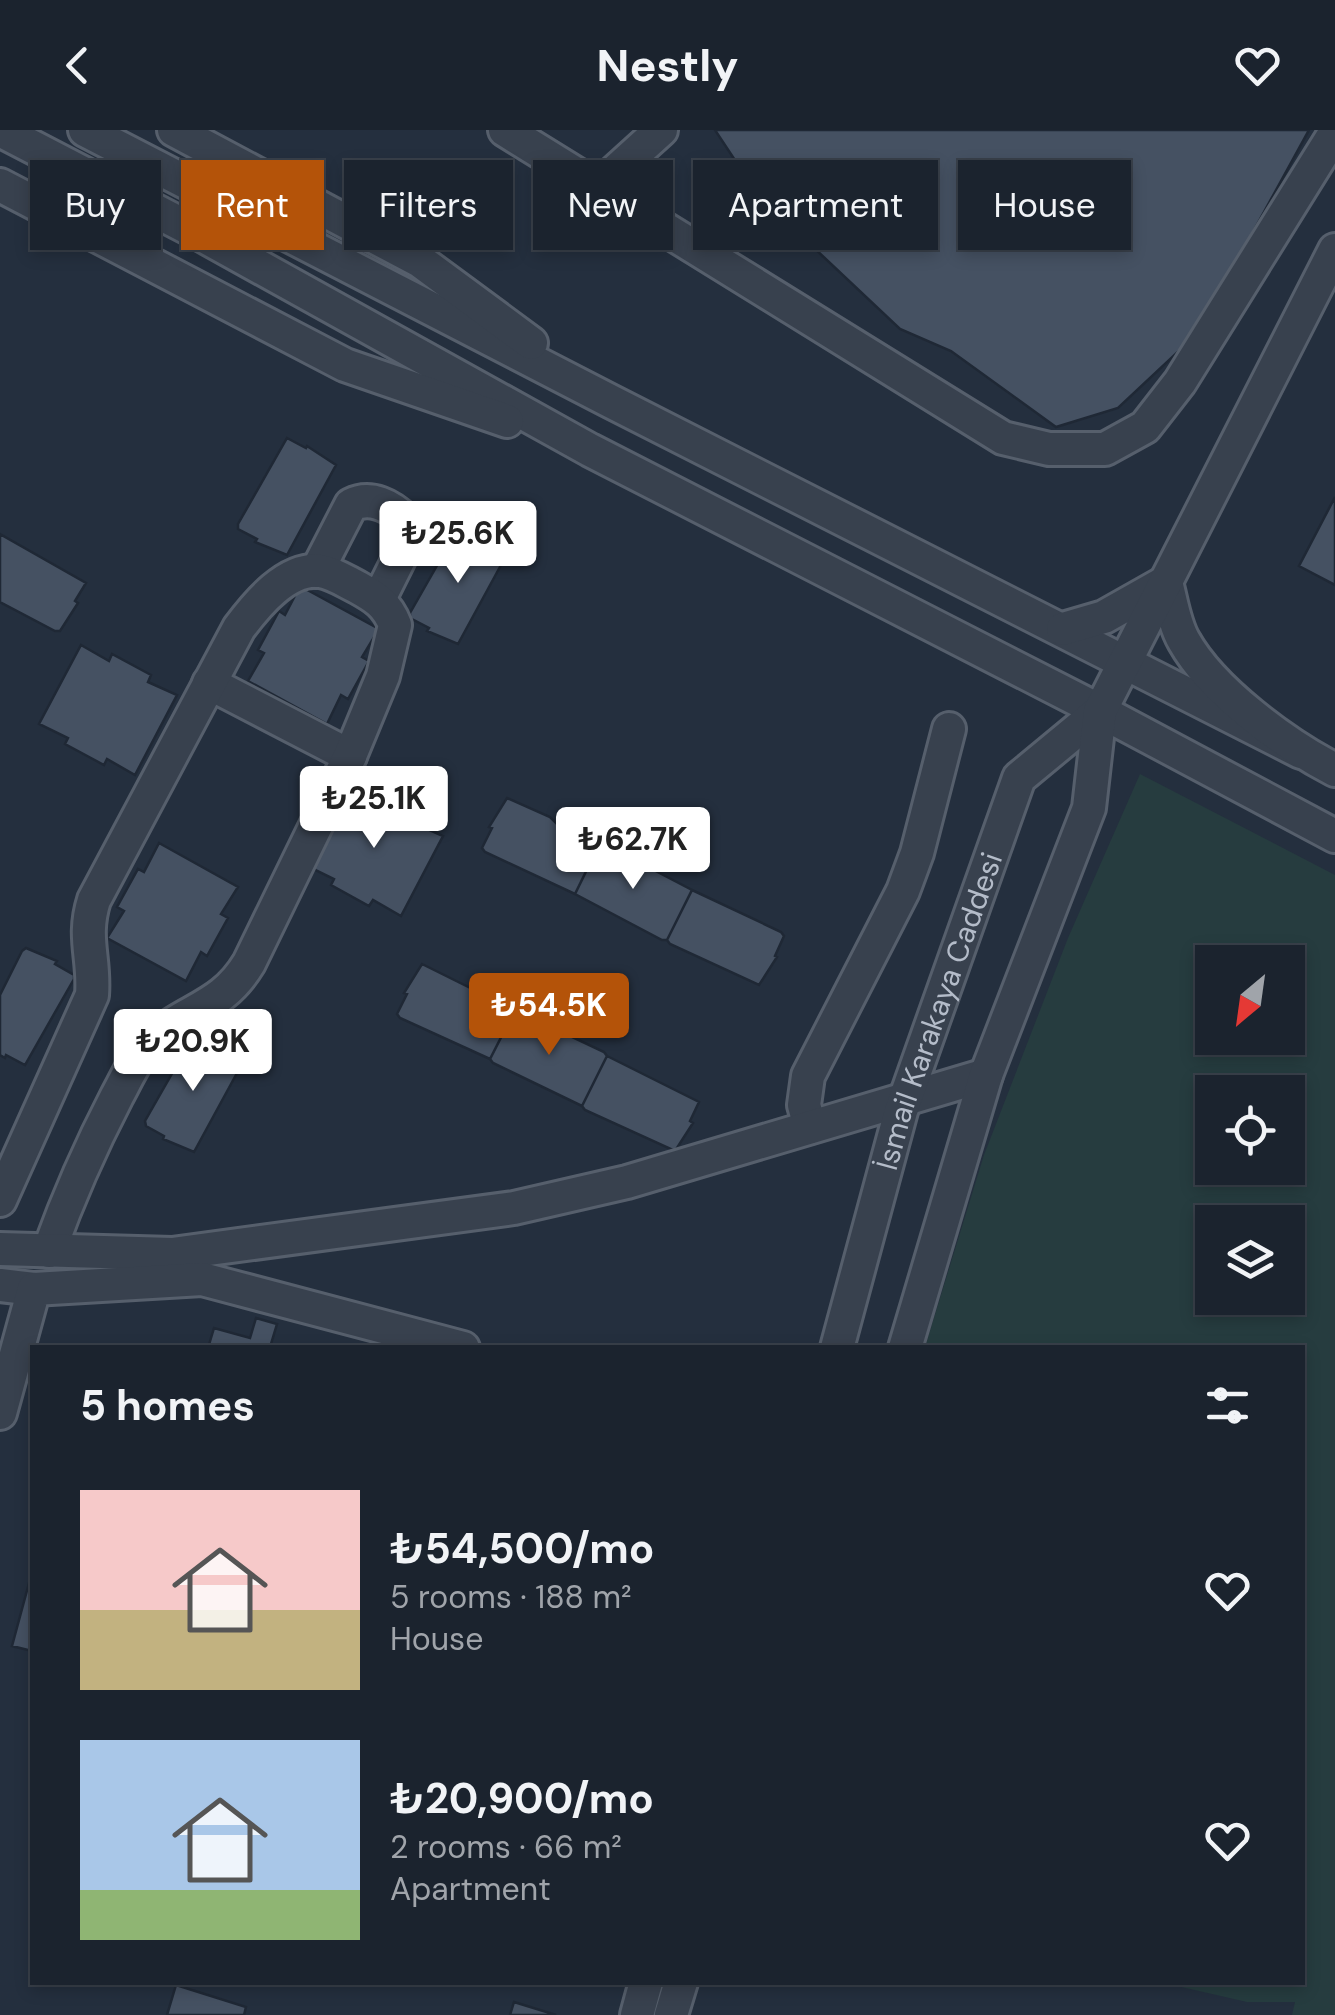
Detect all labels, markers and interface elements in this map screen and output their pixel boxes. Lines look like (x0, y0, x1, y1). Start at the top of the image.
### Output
text: Nestly (597, 36, 738, 95)
icon: back (50, 38, 105, 93)
icon: heart (1230, 38, 1285, 93)
chip: Buy (30, 160, 161, 250)
chip: Rent (181, 160, 324, 250)
chip: Filters (344, 160, 513, 250)
chip: New (533, 160, 673, 250)
chip: Apartment (693, 160, 938, 250)
chip: House (958, 160, 1131, 250)
pin: ₺25.6K (377, 501, 539, 586)
text: ₺25.6K (401, 512, 515, 554)
pin: ₺25.1K (293, 766, 455, 851)
text: ₺25.1K (322, 777, 426, 819)
pin: ₺62.7K (552, 807, 714, 892)
text: ₺62.7K (578, 818, 688, 860)
street label: İsmail Karakaya Caddesi (866, 847, 1011, 1174)
north arrow (1195, 945, 1305, 1055)
map controls (1195, 945, 1305, 1315)
pin: ₺54.5K (468, 973, 630, 1058)
text: ₺54.5K (491, 984, 607, 1026)
pin: ₺20.9K (112, 1009, 274, 1094)
text: ₺20.9K (136, 1020, 250, 1062)
button: locate (1195, 1075, 1305, 1185)
button: layers (1195, 1205, 1305, 1315)
text: 5 homes (80, 1378, 255, 1433)
icon: filters (1200, 1378, 1255, 1433)
text: ₺54,500/mo (390, 1521, 654, 1576)
icon: home (160, 1530, 280, 1650)
icon: heart (1200, 1563, 1255, 1618)
text: 5 rooms · 188 m² (390, 1576, 632, 1618)
text: House (390, 1618, 483, 1660)
text: ₺20,900/mo (390, 1771, 654, 1826)
icon: home (160, 1780, 280, 1900)
icon: heart (1200, 1813, 1255, 1868)
text: 2 rooms · 66 m² (390, 1826, 622, 1868)
text: Apartment (390, 1868, 551, 1910)

